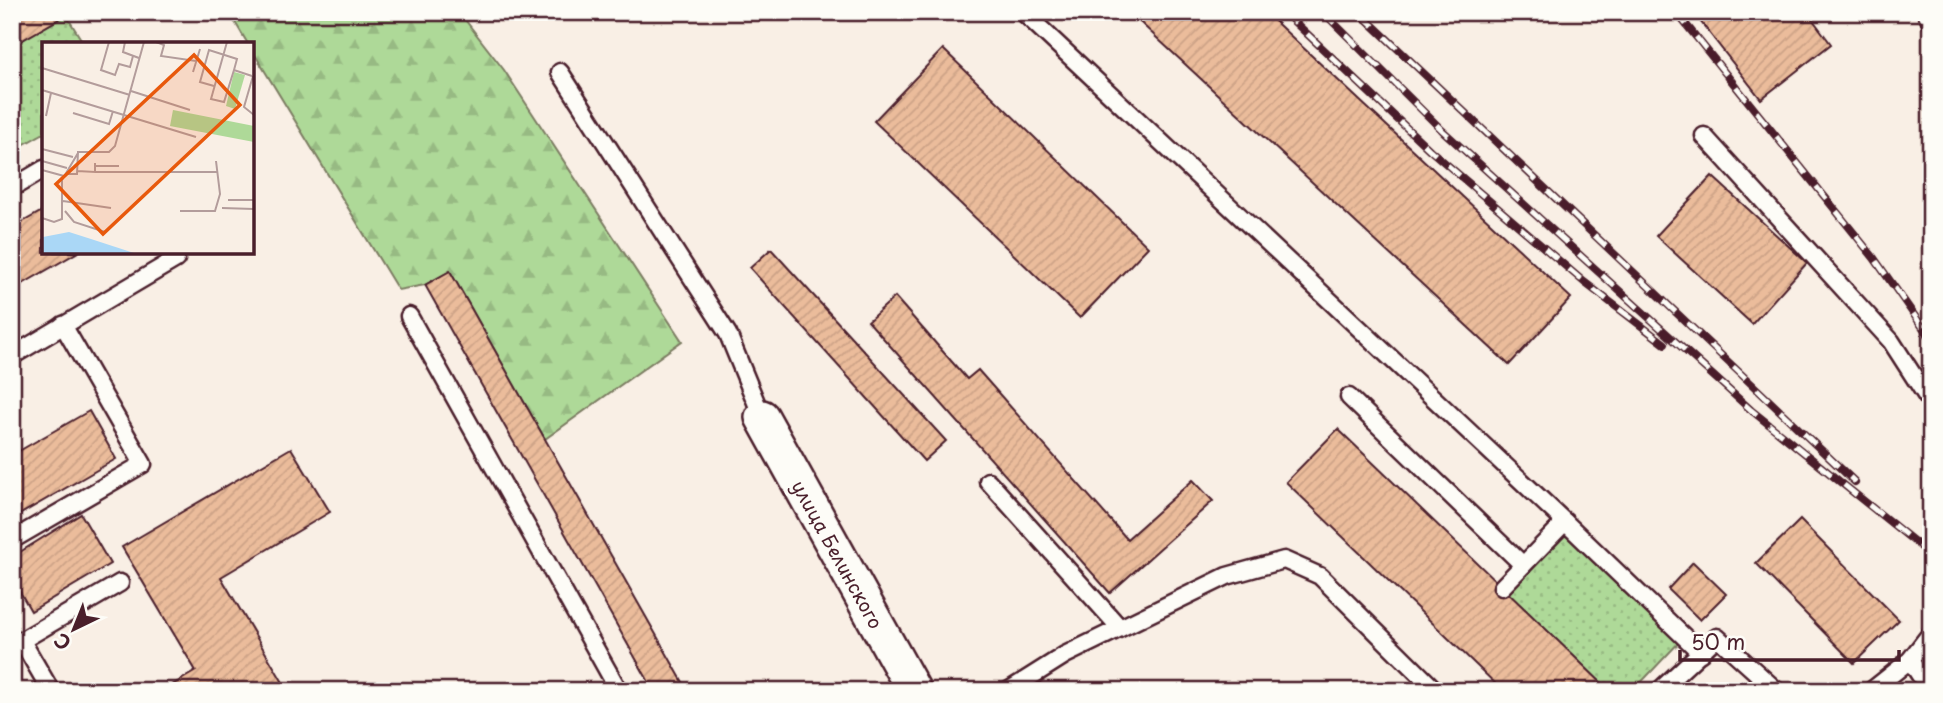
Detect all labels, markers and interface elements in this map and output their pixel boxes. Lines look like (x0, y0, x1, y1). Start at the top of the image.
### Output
inset map (42, 42, 254, 254)
street label: улица Белинского (785, 475, 891, 633)
north arrow (38, 594, 108, 664)
scale bar (1680, 619, 1899, 663)
text: 50 m (1691, 625, 1745, 657)
text: С (47, 627, 77, 657)

